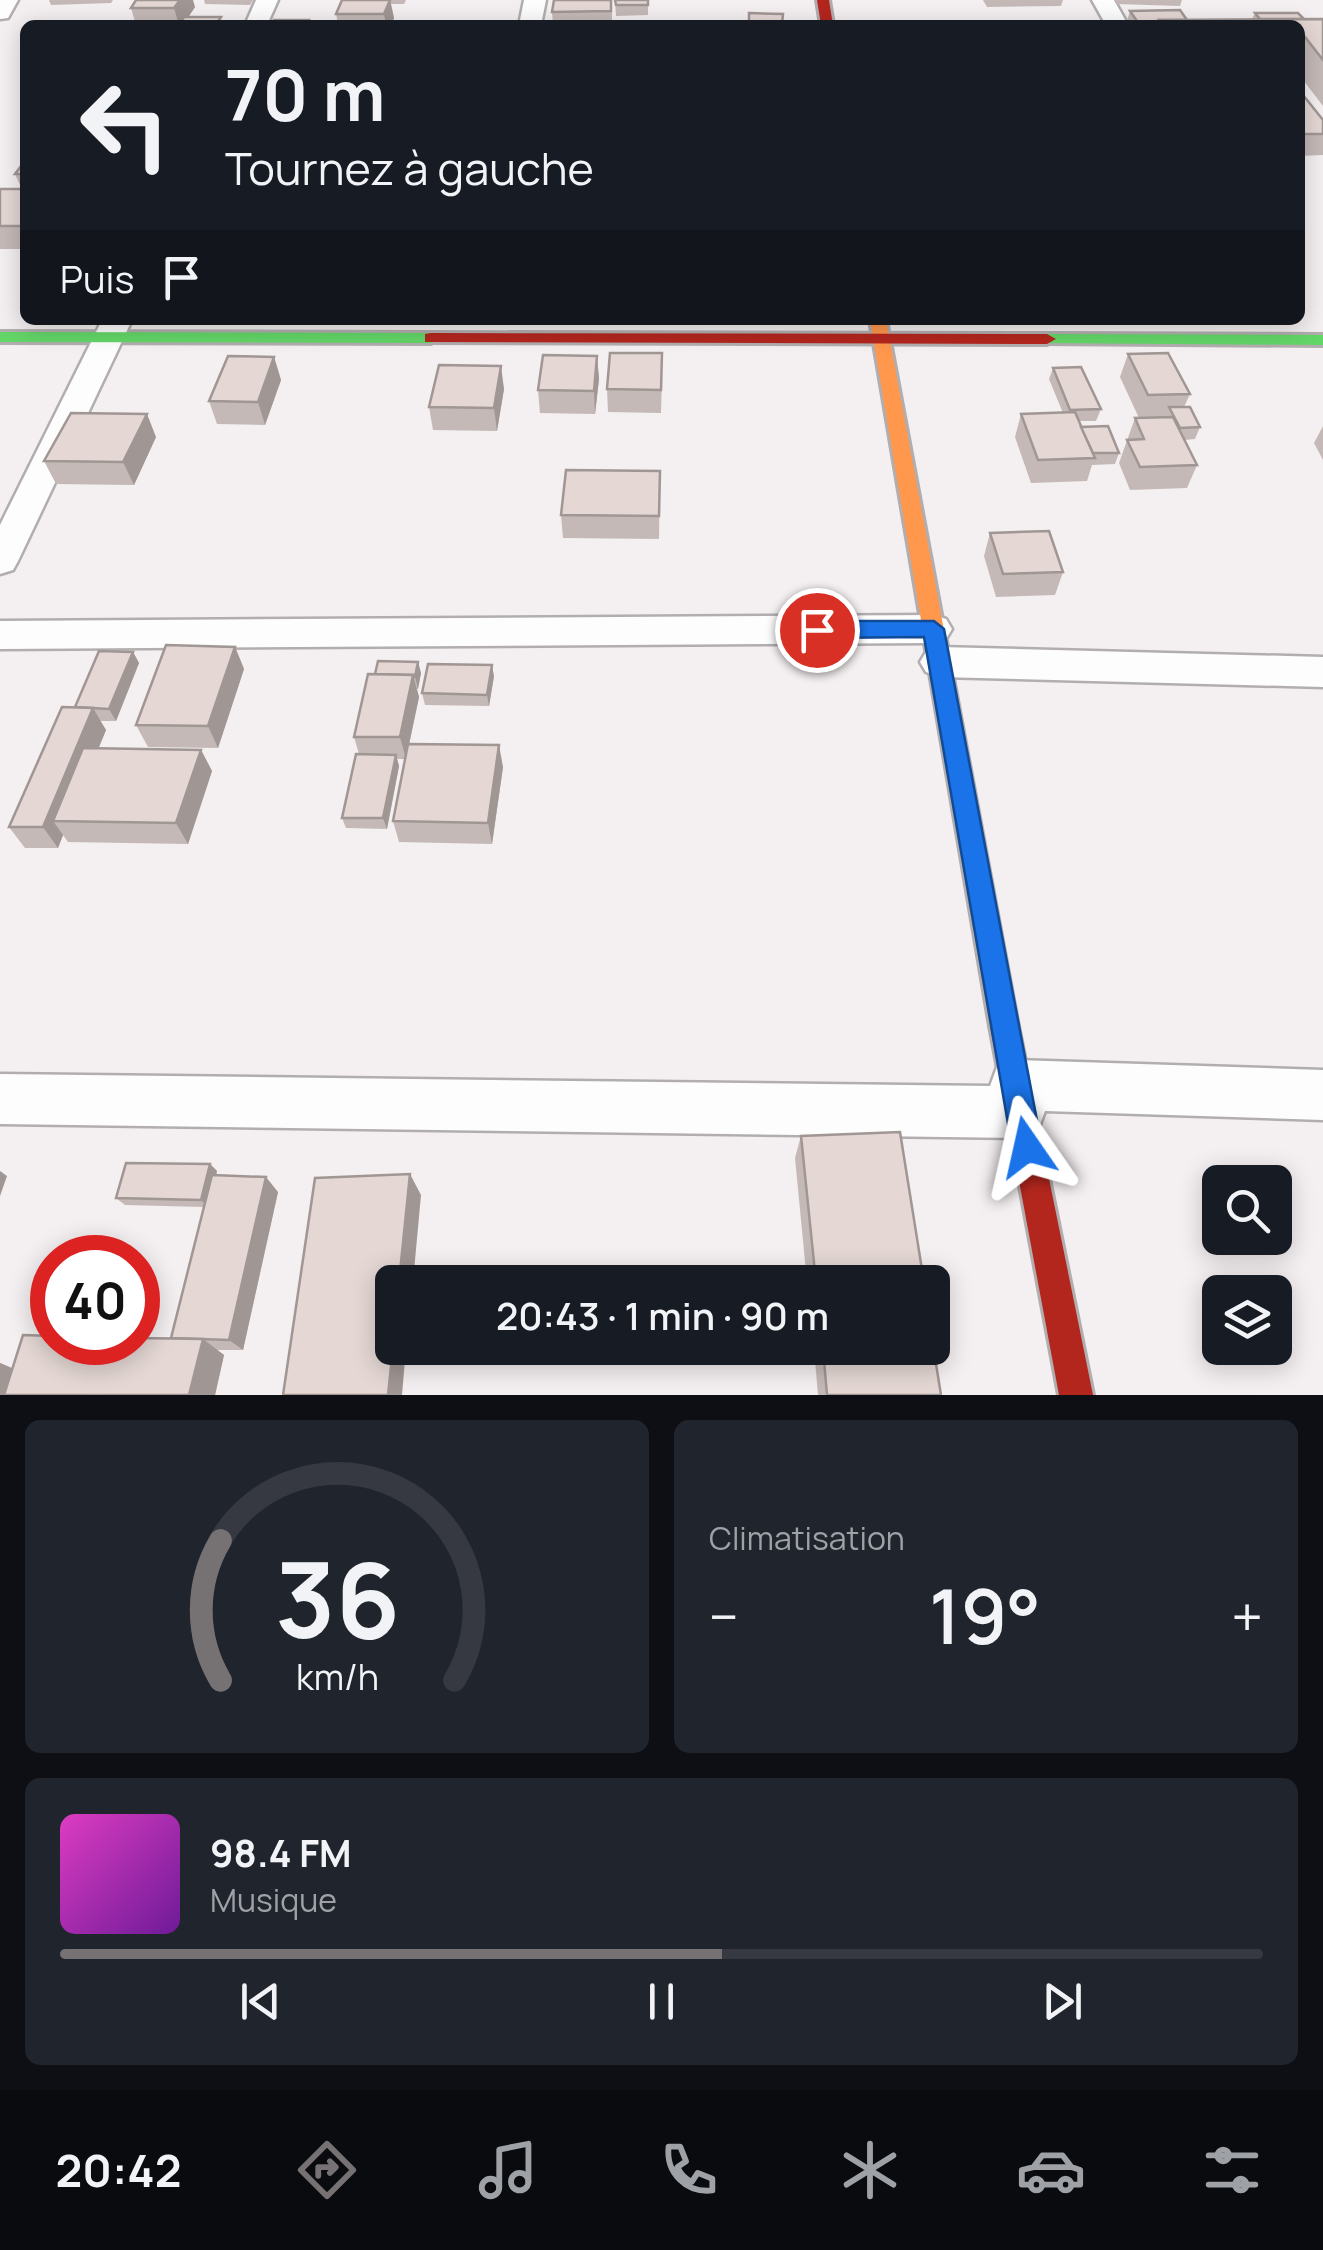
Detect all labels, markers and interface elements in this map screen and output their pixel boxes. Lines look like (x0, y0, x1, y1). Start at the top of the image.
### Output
text: 70 m (225, 46, 385, 142)
icon: left (60, 60, 190, 190)
text: Tournez à gauche (225, 137, 594, 199)
icon: arrive (154, 250, 209, 305)
text: Puis (60, 252, 134, 304)
pin (775, 588, 860, 673)
icon: arrive (790, 603, 845, 658)
position arrow (975, 1095, 1079, 1199)
map controls (1202, 1165, 1292, 1365)
button: search (1202, 1165, 1292, 1255)
speed limit sign: 40 (30, 1235, 160, 1365)
button: layers (1202, 1275, 1292, 1365)
text: 20:43 · 1 min · 90 m (496, 1289, 829, 1341)
text: Climatisation (709, 1516, 905, 1560)
text: 36 (274, 1527, 400, 1669)
text: 19° (929, 1564, 1041, 1667)
text: − (709, 1578, 739, 1654)
text: + (1231, 1578, 1263, 1654)
text: km/h (295, 1652, 379, 1701)
text: 98.4 FM (210, 1826, 352, 1878)
text: Musique (210, 1878, 337, 1922)
icon: previous (233, 1974, 288, 2029)
icon: pause (634, 1974, 689, 2029)
icon: next (1035, 1974, 1090, 2029)
icon: directions (292, 2135, 362, 2205)
icon: music (473, 2135, 543, 2205)
icon: phone (654, 2135, 724, 2205)
icon: climate (835, 2135, 905, 2205)
icon: car (1016, 2135, 1086, 2205)
icon: filters (1197, 2135, 1267, 2205)
text: 20:42 (55, 2139, 182, 2201)

